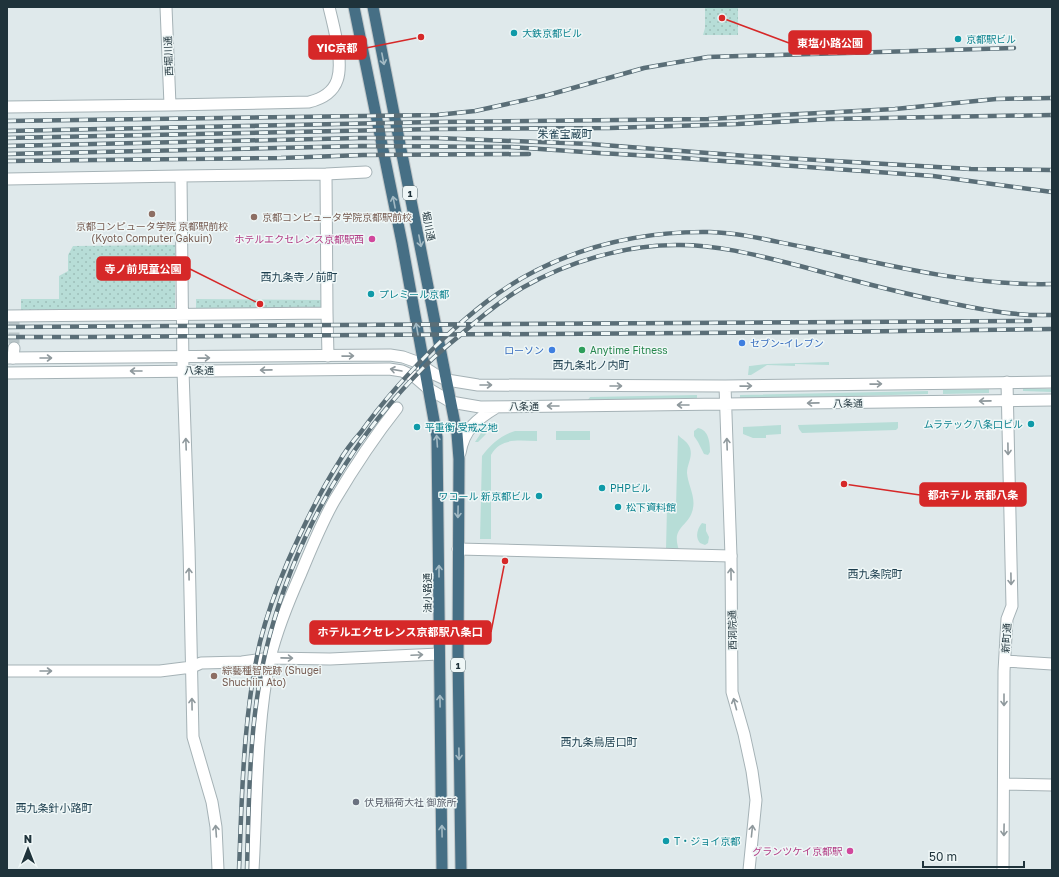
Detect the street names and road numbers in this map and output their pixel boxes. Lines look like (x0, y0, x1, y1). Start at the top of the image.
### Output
street label: 西堀川通 (161, 36, 175, 76)
road number: 1 (403, 186, 417, 200)
street label: 堀川通 (420, 210, 438, 242)
street label: 八条通 (184, 364, 214, 376)
street label: 八条通 (833, 397, 863, 409)
street label: 八条通 (509, 400, 539, 412)
street label: 油小路通 (421, 573, 433, 613)
street label: 西洞院通 (726, 610, 738, 650)
street label: 新町通 (999, 623, 1013, 653)
road number: 1 (451, 658, 465, 672)

